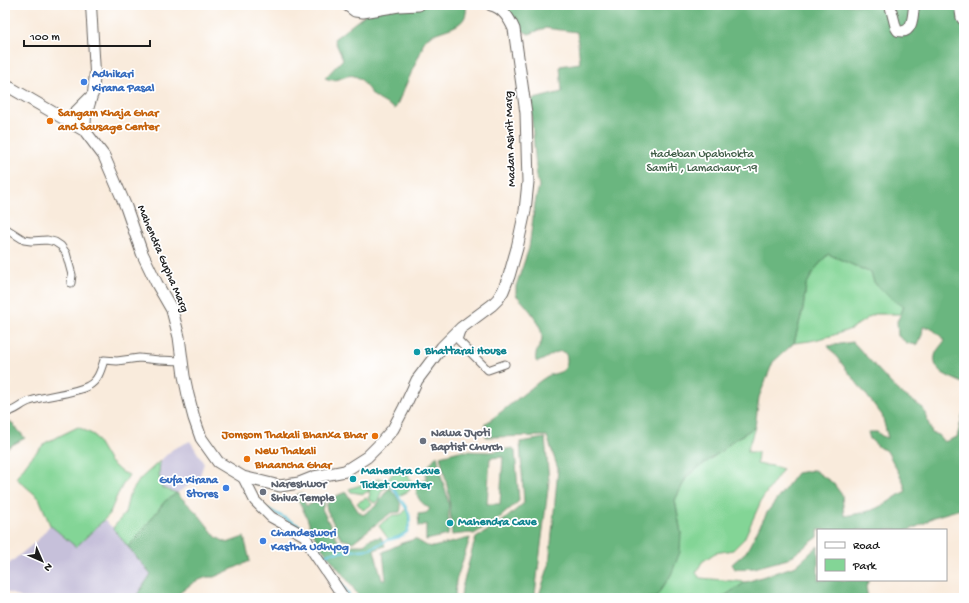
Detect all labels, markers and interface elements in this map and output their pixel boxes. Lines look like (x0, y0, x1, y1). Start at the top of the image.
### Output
scale bar (24, 22, 150, 48)
text: 100 m (29, 31, 60, 45)
place label: Adhikari Kirana Pasal (91, 68, 155, 96)
marker: Adhikari Kirana Pasal (79, 77, 89, 87)
street label: Madan Ashrit Marg (502, 91, 520, 187)
place label: Sangam Khaja Ghar and Sausage Center (57, 107, 161, 135)
marker: Sangam Khaja Ghar and Sausage Center (45, 116, 55, 126)
park label: Hadeban Upabhokta Samiti , Lamachaur -19 (646, 148, 758, 176)
street label: Mahendra Gupha Marg (133, 203, 191, 315)
place label: Bhattarai House (424, 345, 507, 359)
marker: Bhattarai House (412, 347, 422, 357)
place label: Nawa Jyoti Baptist Church (430, 427, 503, 455)
place label: Jomsom Thakali Bhanxa Bhar (221, 429, 369, 443)
marker: Jomsom Thakali Bhanxa Bhar (370, 431, 380, 441)
marker: Nawa Jyoti Baptist Church (418, 436, 428, 446)
place label: New Thakali Bhaancha Ghar (254, 445, 333, 473)
marker: New Thakali Bhaancha Ghar (242, 454, 252, 464)
place label: Mahendra Cave Ticket Counter (360, 465, 441, 493)
place label: Gufa Kirana Stores (159, 474, 219, 502)
marker: Mahendra Cave Ticket Counter (348, 474, 358, 484)
place label: Nareshwor Shiva Temple (271, 478, 335, 506)
marker: Gufa Kirana Stores (221, 483, 231, 493)
marker: Nareshwor Shiva Temple (258, 487, 268, 497)
place label: Mahendra Cave (458, 516, 538, 530)
marker: Mahendra Cave (445, 518, 455, 528)
place label: Chandeswori Kastha Udhyog (270, 527, 349, 555)
legend (817, 529, 947, 581)
marker: Chandeswori Kastha Udhyog (258, 536, 268, 546)
text: Road (853, 540, 880, 554)
north arrow (22, 541, 62, 581)
text: N (41, 560, 54, 573)
text: Park (852, 560, 878, 574)

